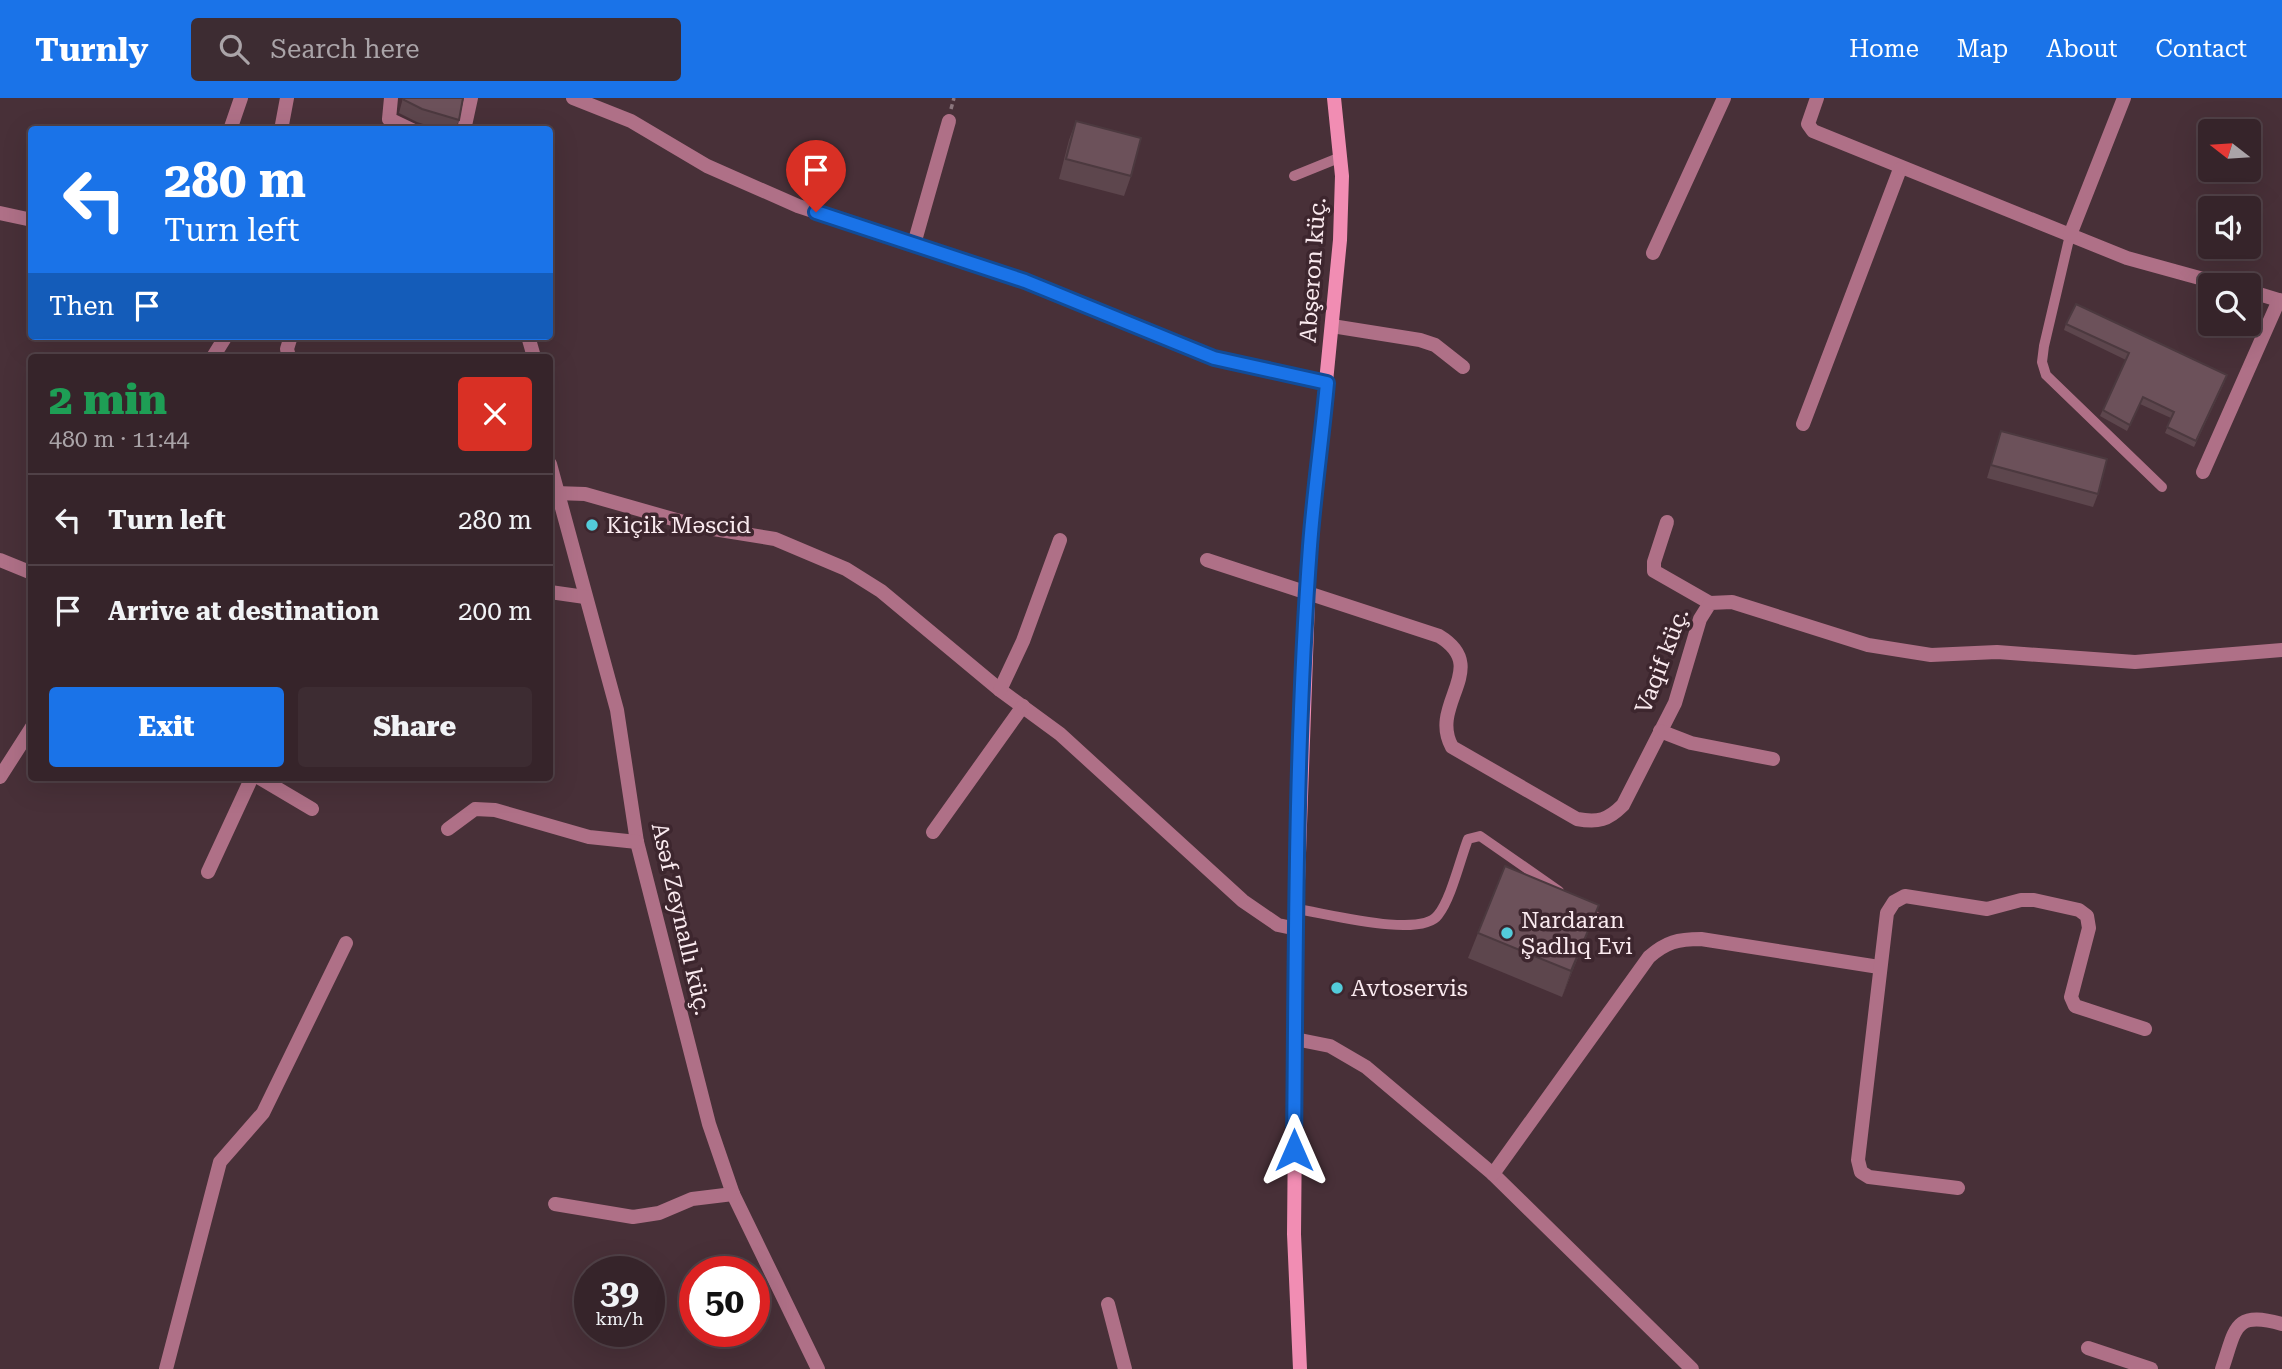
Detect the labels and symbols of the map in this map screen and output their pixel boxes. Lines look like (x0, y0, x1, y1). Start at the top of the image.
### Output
north arrow (2198, 119, 2261, 182)
pin (786, 140, 846, 212)
street label: Abşeron küç. (1294, 196, 1332, 344)
place label: Kiçik Məscid (606, 512, 751, 539)
marker: Kiçik Məscid (584, 517, 600, 533)
street label: Vaqif küç. (1630, 604, 1694, 718)
street label: Asəf Zeynallı küç. (646, 820, 716, 1018)
place label: Nardaran Şadlıq Evi (1521, 907, 1632, 960)
marker: Nardaran Şadlıq Evi (1499, 925, 1515, 941)
place label: Avtoservis (1351, 975, 1468, 1002)
marker: Avtoservis (1329, 980, 1345, 996)
position arrow (1257, 1113, 1331, 1187)
speed limit sign: 50 (679, 1256, 770, 1347)

